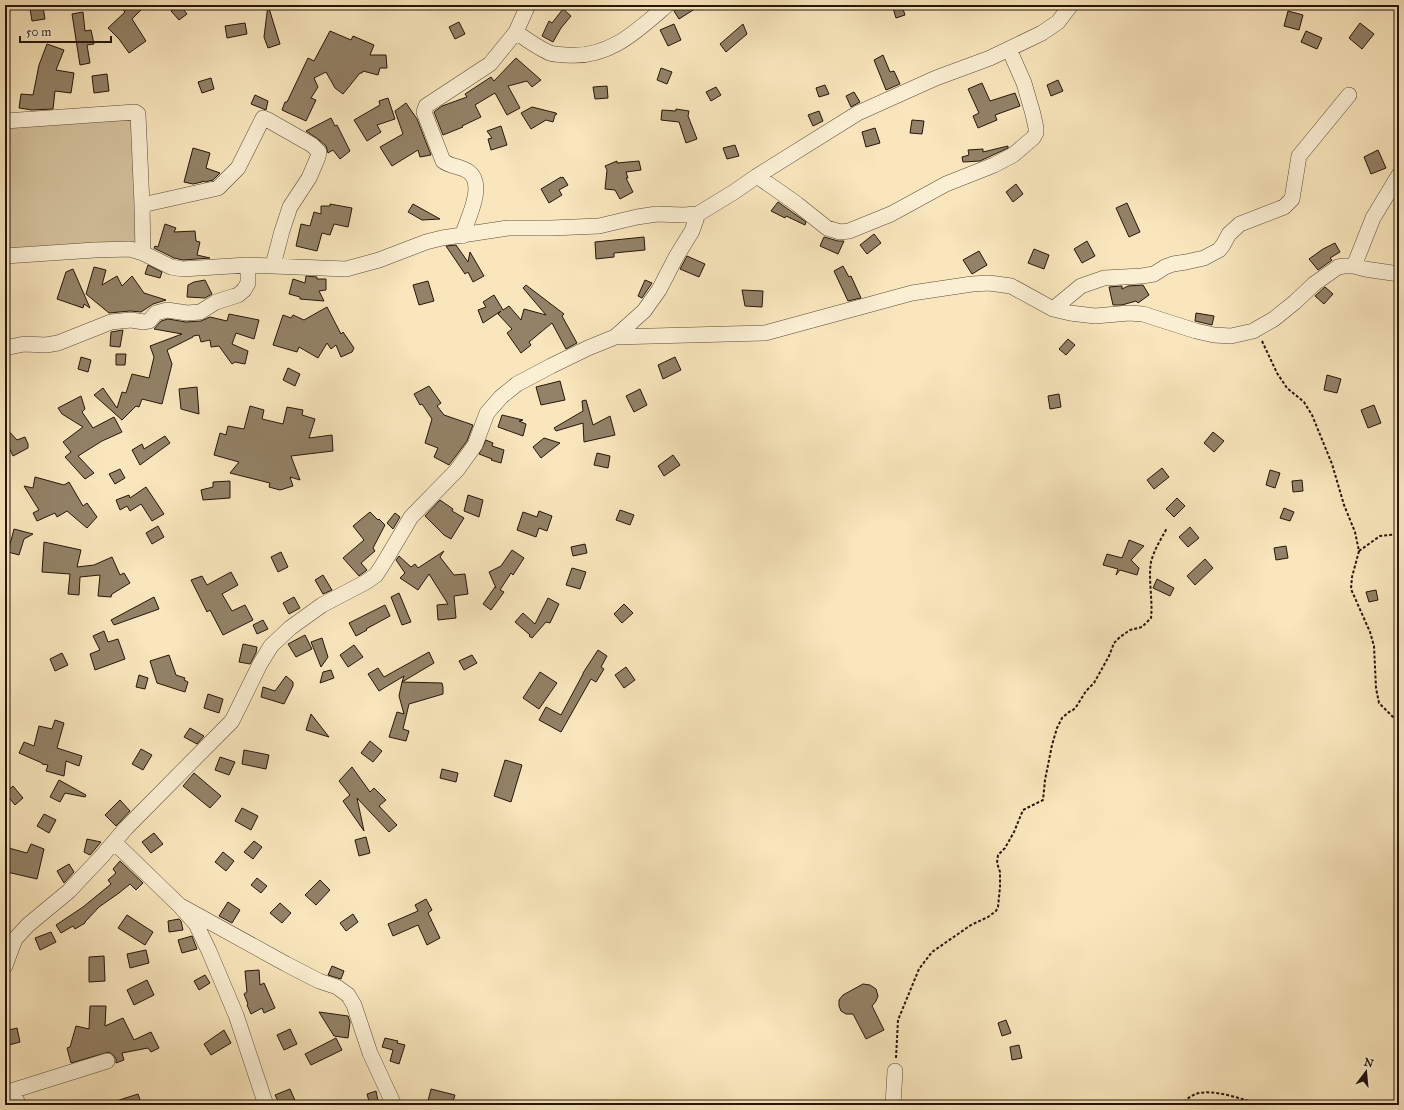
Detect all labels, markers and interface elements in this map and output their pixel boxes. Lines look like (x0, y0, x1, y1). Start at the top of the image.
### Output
scale bar (20, 18, 111, 44)
text: 50 m (26, 25, 51, 39)
north arrow (1346, 1052, 1386, 1092)
text: N (1362, 1055, 1376, 1071)

